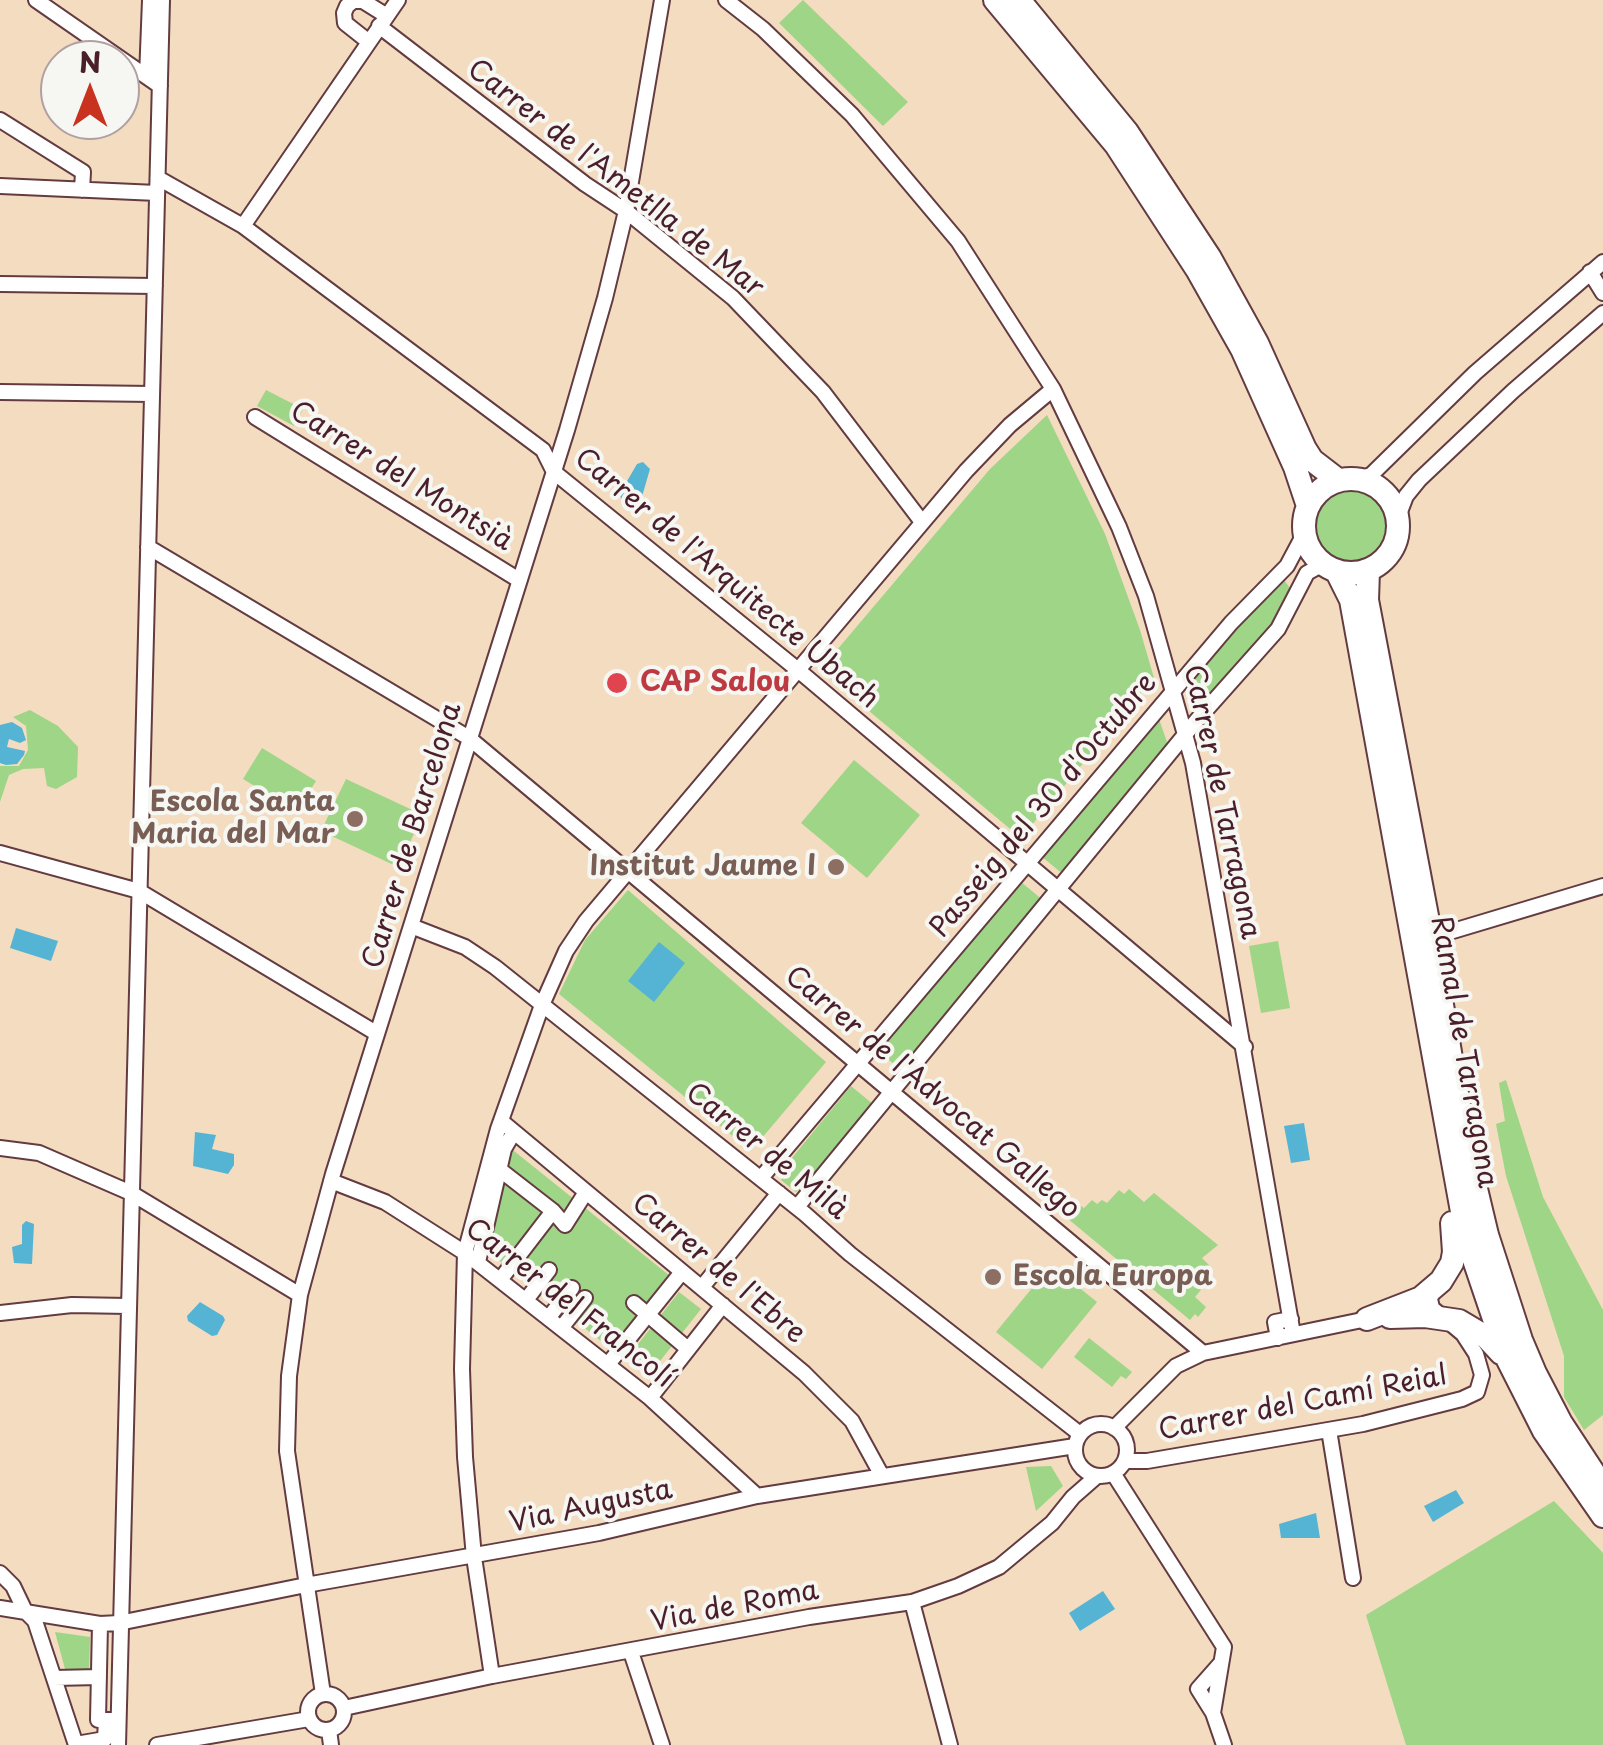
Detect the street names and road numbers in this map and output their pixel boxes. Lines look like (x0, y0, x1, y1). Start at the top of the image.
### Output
street label: Carrer de l'Ametlla de Mar (460, 53, 770, 305)
street label: Carrer del Montsià (283, 395, 519, 559)
street label: Carrer de l'Arquitecte Ubach (567, 442, 885, 716)
street label: Carrer de Tarragona (1176, 662, 1266, 942)
street label: Passeig del 30 d'Octubre (924, 667, 1164, 945)
street label: Carrer de Barcelona (357, 699, 469, 973)
street label: Ramal de Tarragona (1423, 914, 1503, 1190)
street label: Carrer de l'Advocat Gallego (778, 960, 1086, 1226)
street label: Carrer de Milà (678, 1076, 854, 1228)
street label: Carrer de l'Ebre (624, 1187, 812, 1351)
street label: Carrer del Francolí (458, 1212, 680, 1396)
street label: Carrer del Camí Reial (1156, 1360, 1450, 1448)
street label: Via Augusta (507, 1473, 675, 1541)
street label: Via de Roma (648, 1574, 822, 1640)

